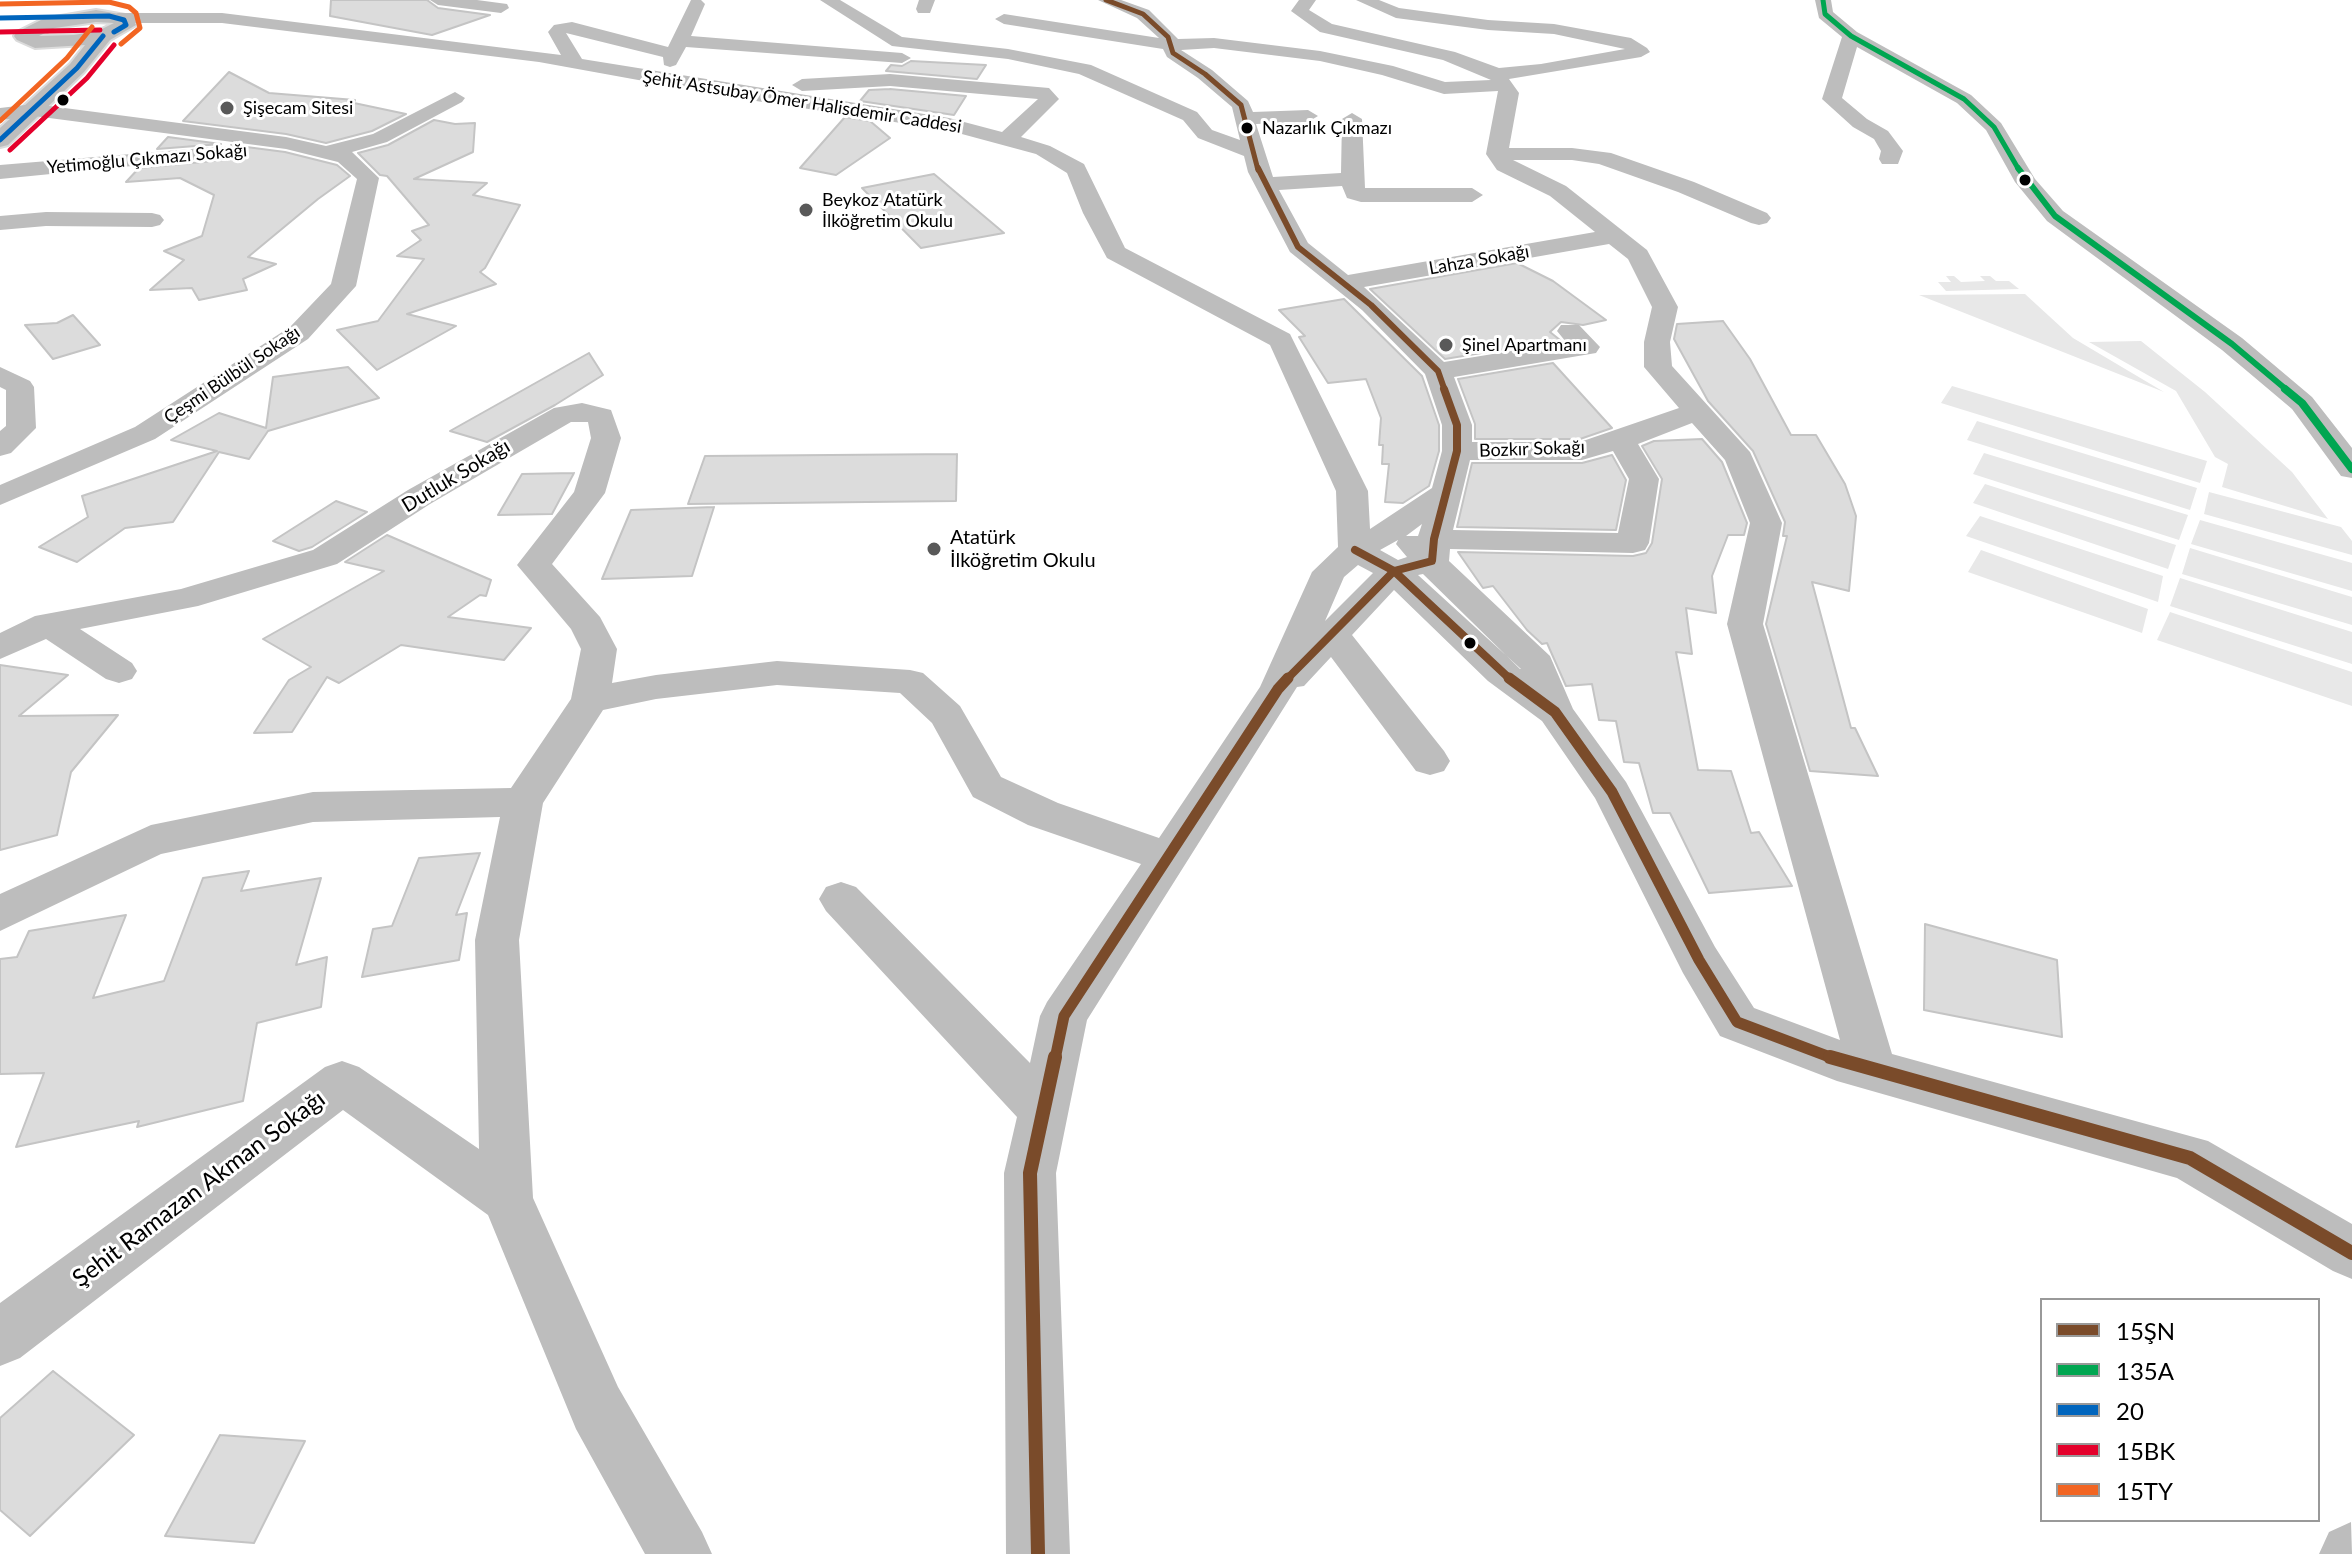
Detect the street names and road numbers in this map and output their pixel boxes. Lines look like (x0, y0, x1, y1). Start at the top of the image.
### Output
street label: Şehit Astsubay Ömer Halisdemir Caddesi (641, 66, 963, 138)
street label: Yetimoğlu Çıkmazı Sokağı (46, 139, 248, 179)
street label: Lahza Sokağı (1427, 241, 1531, 279)
street label: Çeşmi Bülbül Sokağı (160, 322, 304, 428)
street label: Dutluk Sokağı (398, 434, 514, 518)
street label: Bozkır Sokağı (1479, 436, 1585, 462)
street label: Şehit Ramazan Akman Sokağı (67, 1085, 331, 1293)

